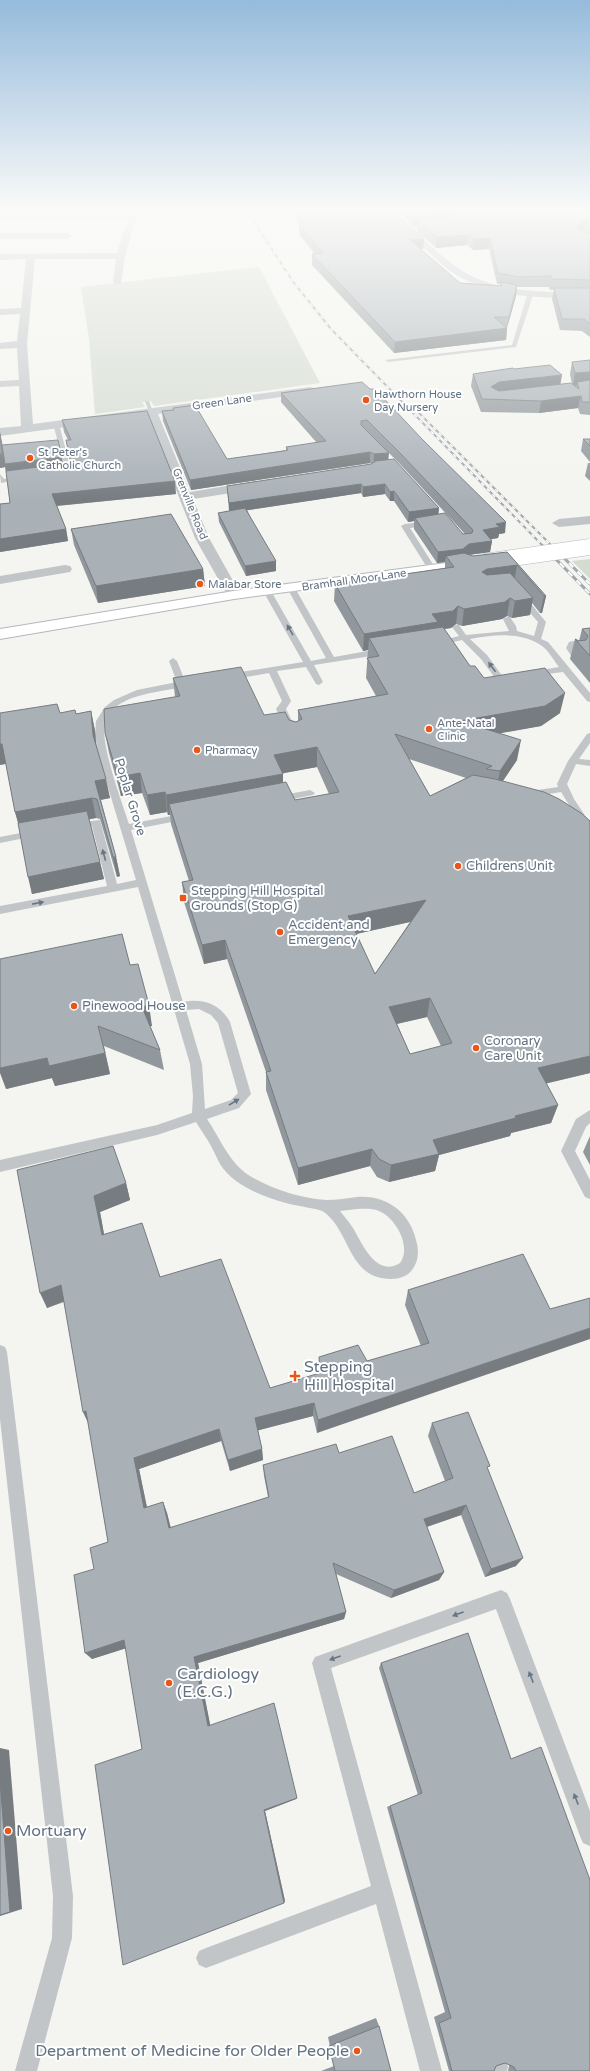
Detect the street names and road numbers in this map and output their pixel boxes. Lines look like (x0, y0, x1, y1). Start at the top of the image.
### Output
street label: Green Lane (191, 391, 253, 413)
street label: Grenville Road (170, 466, 210, 542)
street label: Bramhall Moor Lane (301, 566, 407, 594)
street label: Poplar Grove (111, 756, 149, 838)

